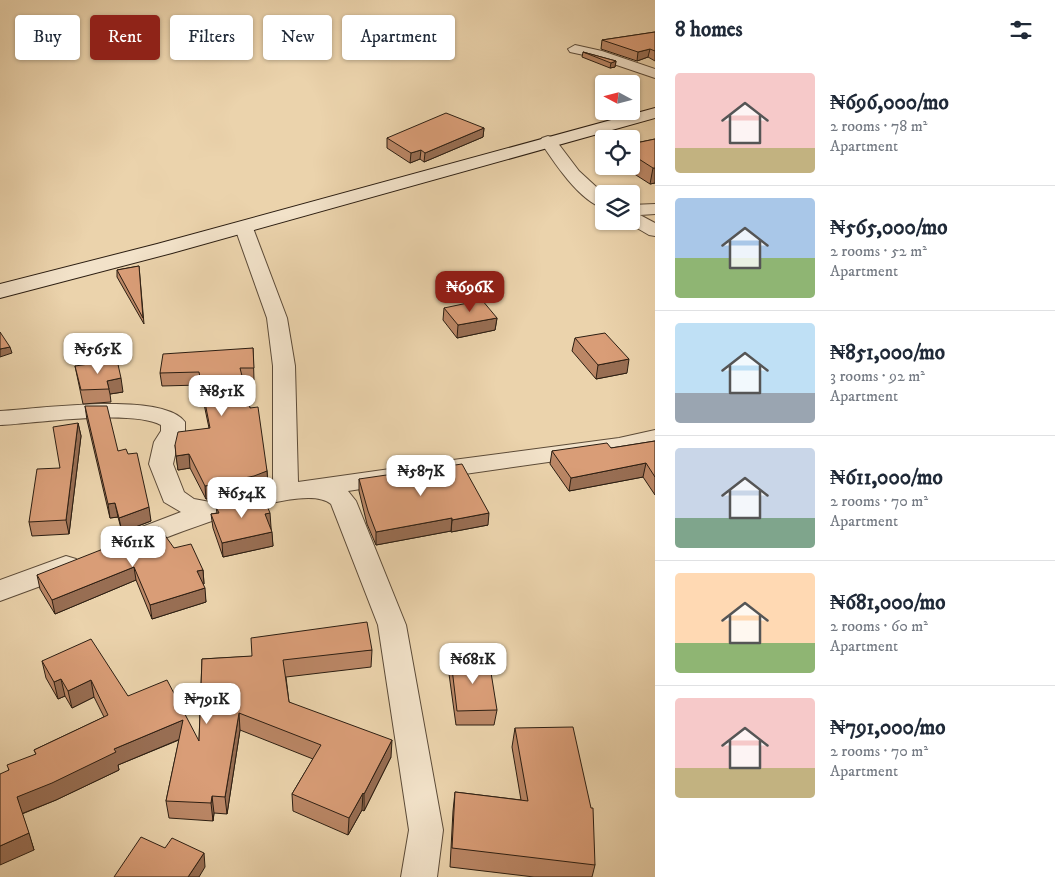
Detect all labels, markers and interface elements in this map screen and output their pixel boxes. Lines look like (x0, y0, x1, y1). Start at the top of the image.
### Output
chip: Buy (15, 15, 80, 60)
chip: Rent (90, 15, 160, 60)
chip: Filters (170, 15, 253, 60)
chip: New (263, 15, 332, 60)
chip: Apartment (342, 15, 455, 60)
icon: filters (1007, 16, 1035, 44)
text: 8 homes (675, 17, 743, 43)
north arrow (595, 75, 640, 120)
map controls (595, 75, 640, 230)
text: ₦696,000/mo (830, 90, 949, 116)
icon: home (715, 93, 775, 153)
text: 2 rooms · 78 m² (830, 116, 927, 136)
button: locate (595, 130, 640, 175)
text: Apartment (830, 136, 898, 156)
button: layers (595, 185, 640, 230)
text: ₦565,000/mo (830, 215, 948, 241)
icon: home (715, 218, 775, 278)
text: 2 rooms · 52 m² (830, 241, 927, 261)
text: Apartment (830, 261, 898, 281)
pin: ₦696K (435, 270, 505, 313)
text: ₦696K (446, 277, 494, 297)
pin: ₦565K (63, 332, 133, 375)
text: ₦565K (74, 339, 122, 359)
text: ₦851,000/mo (830, 340, 945, 366)
icon: home (715, 343, 775, 403)
text: 3 rooms · 92 m² (830, 366, 925, 386)
pin: ₦851K (187, 374, 257, 417)
text: ₦851K (200, 381, 244, 401)
text: Apartment (830, 386, 898, 406)
pin: ₦587K (386, 454, 456, 497)
text: ₦587K (397, 461, 445, 481)
text: ₦611,000/mo (830, 465, 943, 491)
icon: home (715, 468, 775, 528)
pin: ₦654K (207, 476, 277, 519)
text: ₦654K (218, 483, 266, 503)
text: 2 rooms · 70 m² (830, 491, 928, 511)
text: Apartment (830, 511, 898, 531)
pin: ₦611K (98, 526, 168, 568)
text: ₦611K (112, 532, 154, 552)
text: ₦681,000/mo (830, 590, 946, 616)
icon: home (715, 593, 775, 653)
text: 2 rooms · 60 m² (830, 616, 928, 636)
text: Apartment (830, 636, 898, 656)
pin: ₦681K (438, 642, 508, 685)
text: ₦681K (450, 649, 496, 669)
pin: ₦791K (172, 682, 242, 725)
text: ₦791K (184, 689, 230, 709)
text: ₦791,000/mo (830, 715, 946, 741)
icon: home (715, 718, 775, 778)
text: 2 rooms · 70 m² (830, 741, 928, 761)
text: Apartment (830, 761, 898, 781)

